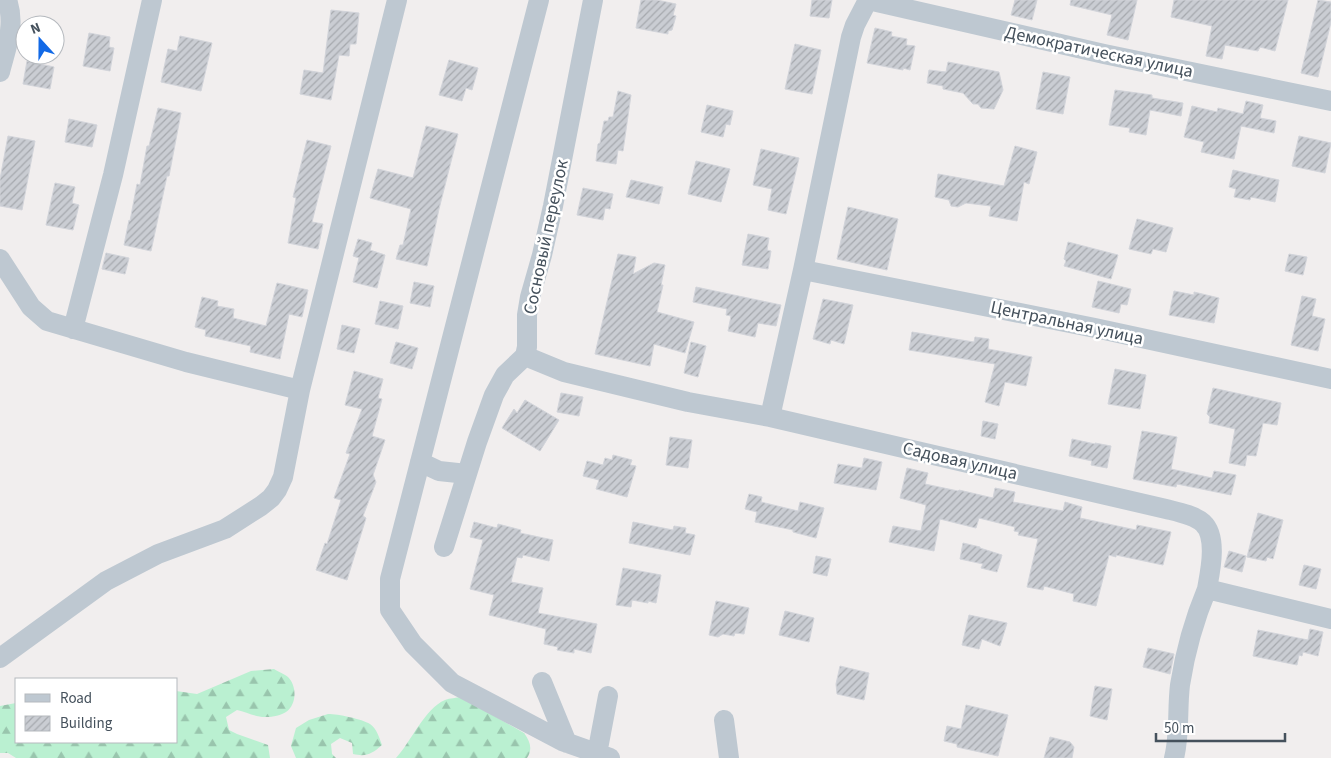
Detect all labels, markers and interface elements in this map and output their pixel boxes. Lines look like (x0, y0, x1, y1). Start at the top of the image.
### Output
north arrow (15, 15, 65, 65)
text: N (28, 18, 44, 40)
street label: Демократическая улица (1003, 20, 1195, 84)
street label: Сосновый переулок (517, 157, 575, 317)
street label: Центральная улица (988, 295, 1146, 351)
street label: Садовая улица (900, 436, 1020, 486)
legend (15, 678, 178, 743)
text: Road (60, 688, 92, 709)
scale bar (1156, 710, 1285, 742)
text: Building (60, 713, 113, 734)
text: 50 m (1164, 718, 1194, 739)

